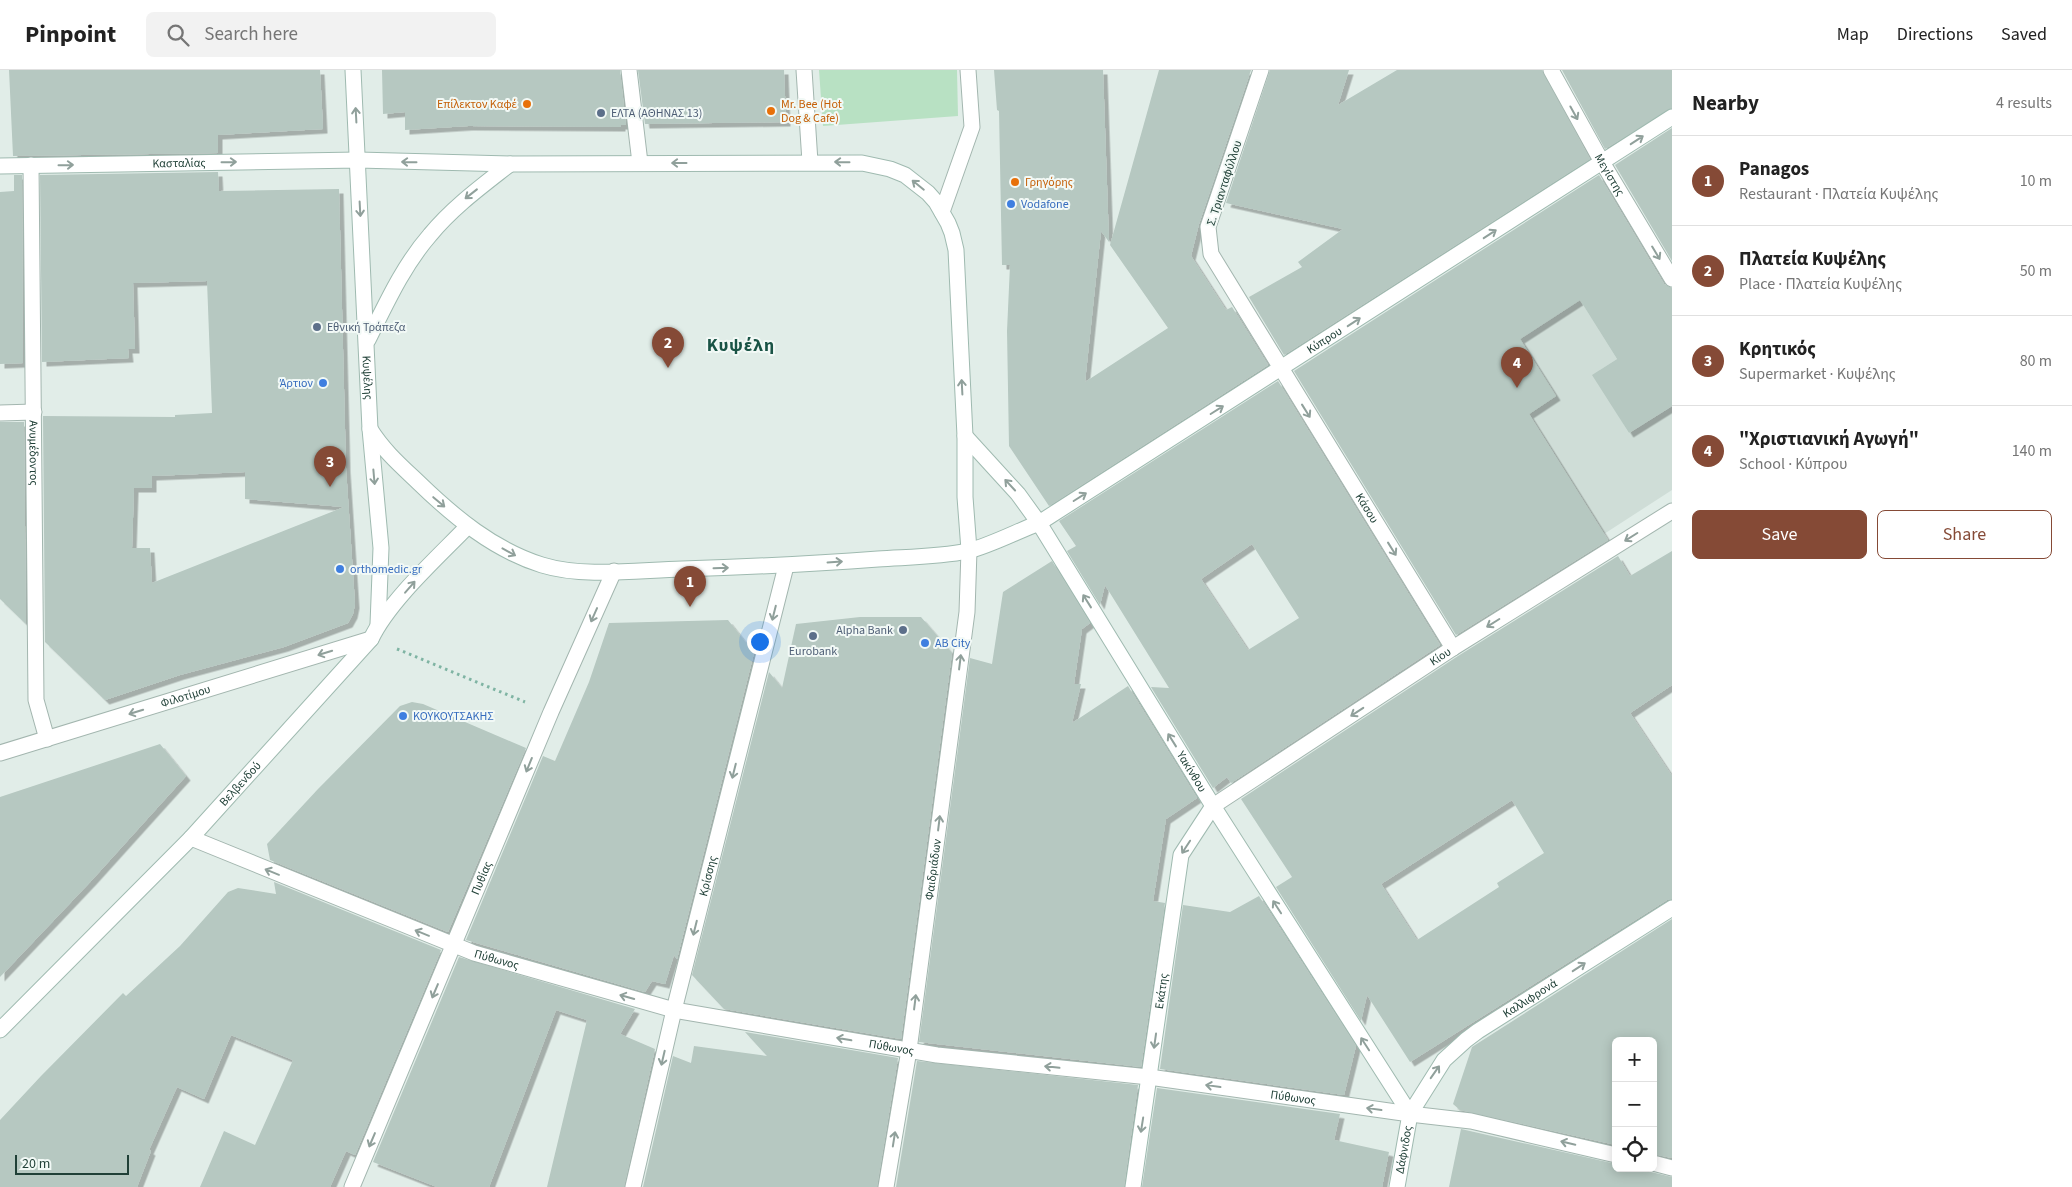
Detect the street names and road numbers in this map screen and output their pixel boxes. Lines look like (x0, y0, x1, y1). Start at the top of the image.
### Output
street label: Σ. Τριανταφύλλου (1203, 138, 1246, 228)
street label: Μεγίστης (1590, 151, 1628, 199)
street label: Κασταλίας (152, 155, 206, 172)
street label: Κύπρου (1304, 323, 1346, 358)
street label: Κυψέλης (358, 355, 377, 400)
street label: Ανυμέδοντος (24, 420, 42, 486)
street label: Κάσου (1351, 490, 1382, 527)
street label: Κίου (1426, 644, 1455, 670)
street label: Φιλοτίμου (158, 681, 213, 712)
street label: Υακίνθου (1172, 747, 1210, 795)
street label: Βελβενδού (216, 758, 265, 810)
street label: Φαιδριάδων (921, 838, 946, 901)
street label: Κρίσσης (695, 854, 722, 898)
street label: Πυθίας (467, 859, 497, 898)
street label: Πύθωνος (472, 946, 521, 974)
street label: Εκάτης (1151, 972, 1173, 1010)
street label: Καλλιφρονά (1500, 975, 1561, 1022)
street label: Πύθωνος (867, 1035, 915, 1060)
street label: Πύθωνος (1269, 1086, 1317, 1110)
street label: Δάφνιδος (1392, 1124, 1417, 1175)

